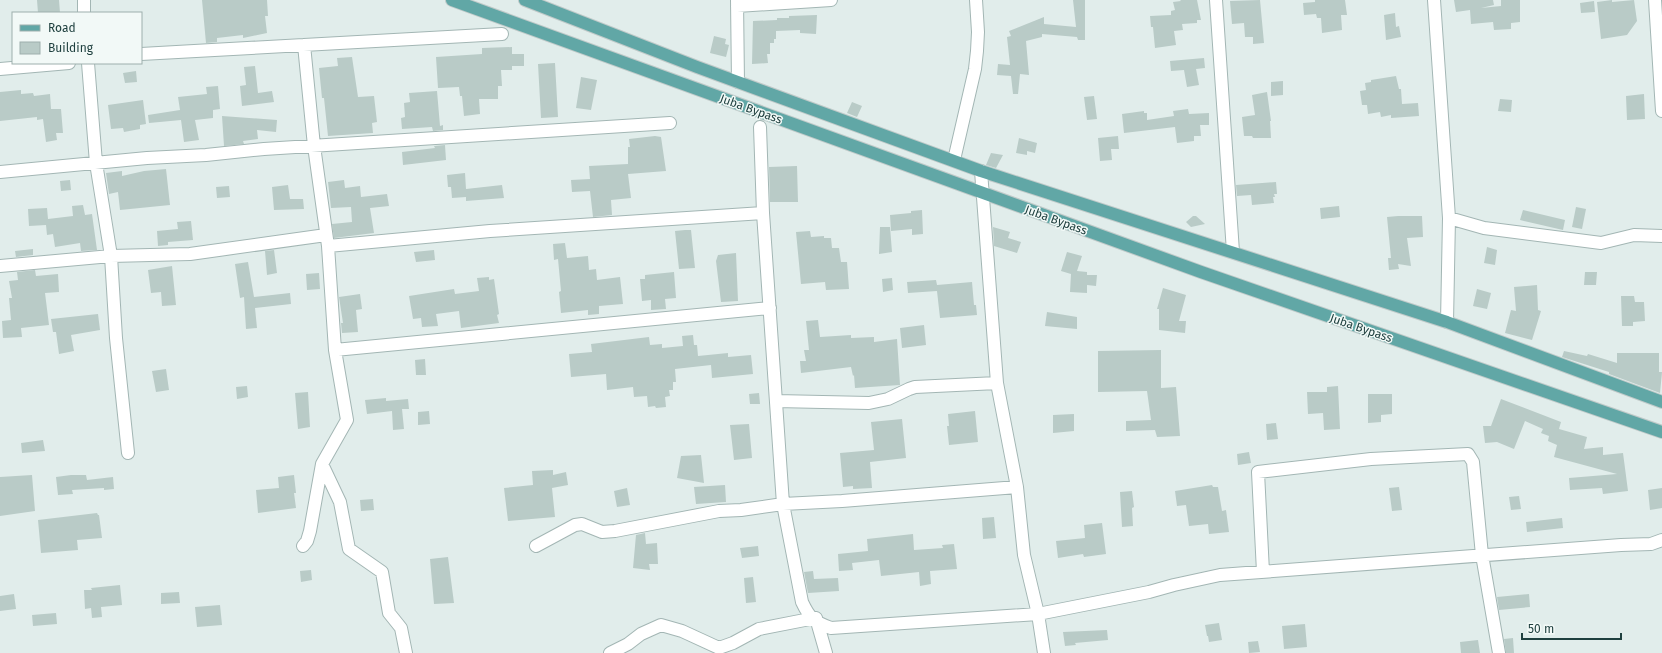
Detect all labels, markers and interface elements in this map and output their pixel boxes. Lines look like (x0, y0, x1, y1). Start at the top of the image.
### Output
legend (12, 12, 142, 64)
text: Road (48, 21, 76, 35)
text: Building (48, 41, 94, 55)
street label: Juba Bypass (718, 91, 784, 127)
street label: Juba Bypass (1023, 202, 1089, 238)
street label: Juba Bypass (1328, 311, 1394, 345)
scale bar (1522, 615, 1621, 641)
text: 50 m (1528, 622, 1554, 636)

